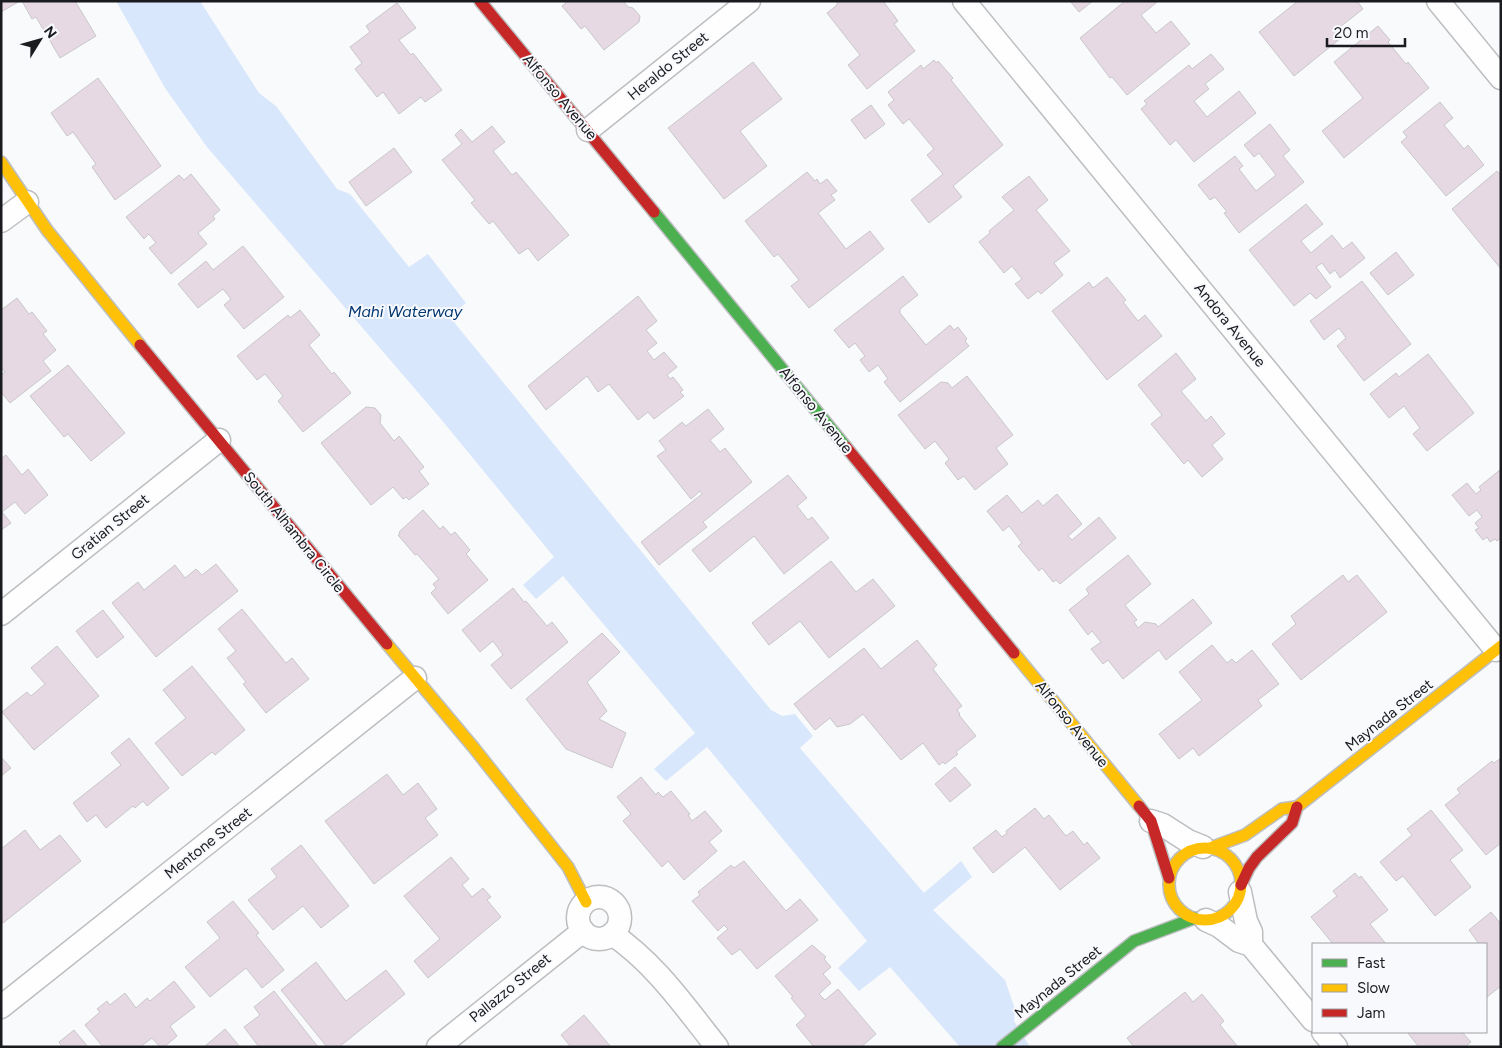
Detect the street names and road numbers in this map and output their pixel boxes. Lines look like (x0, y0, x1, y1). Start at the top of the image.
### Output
street label: Heraldo Street (624, 28, 712, 104)
street label: Alfonso Avenue (519, 51, 601, 143)
street label: Andora Avenue (1191, 279, 1269, 371)
street label: Alfonso Avenue (776, 363, 856, 457)
street label: South Alhambra Circle (240, 468, 348, 596)
street label: Gratian Street (67, 490, 153, 564)
street label: Maynada Street (1342, 675, 1437, 755)
street label: Alfonso Avenue (1032, 677, 1112, 771)
street label: Mentone Street (161, 803, 256, 883)
street label: Maynada Street (1011, 941, 1105, 1022)
street label: Pallazzo Street (466, 949, 555, 1026)

